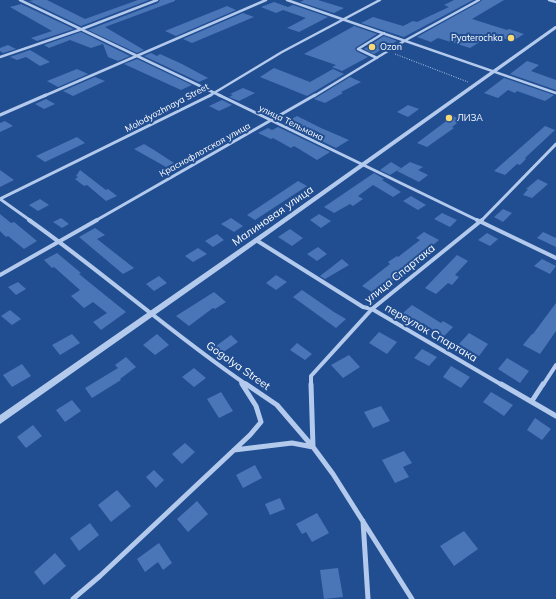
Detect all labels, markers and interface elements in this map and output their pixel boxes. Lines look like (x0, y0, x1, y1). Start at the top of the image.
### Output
place label: Pyaterochka (451, 33, 503, 43)
marker: Pyaterochka (506, 33, 516, 43)
marker: Ozon (367, 42, 377, 52)
place label: Ozon (380, 42, 402, 52)
street label: Molodyozhnaya Street (123, 81, 211, 135)
street label: улица Тельмана (257, 103, 325, 143)
marker: ЛИЗА (444, 113, 454, 123)
place label: ЛИЗА (457, 113, 483, 123)
street label: Краснофлотская улица (158, 120, 252, 180)
street label: Малиновая улица (230, 183, 316, 249)
street label: улица Спартака (362, 242, 438, 306)
street label: переулок Спартака (382, 301, 480, 365)
street label: Gogolya Street (203, 339, 273, 393)

